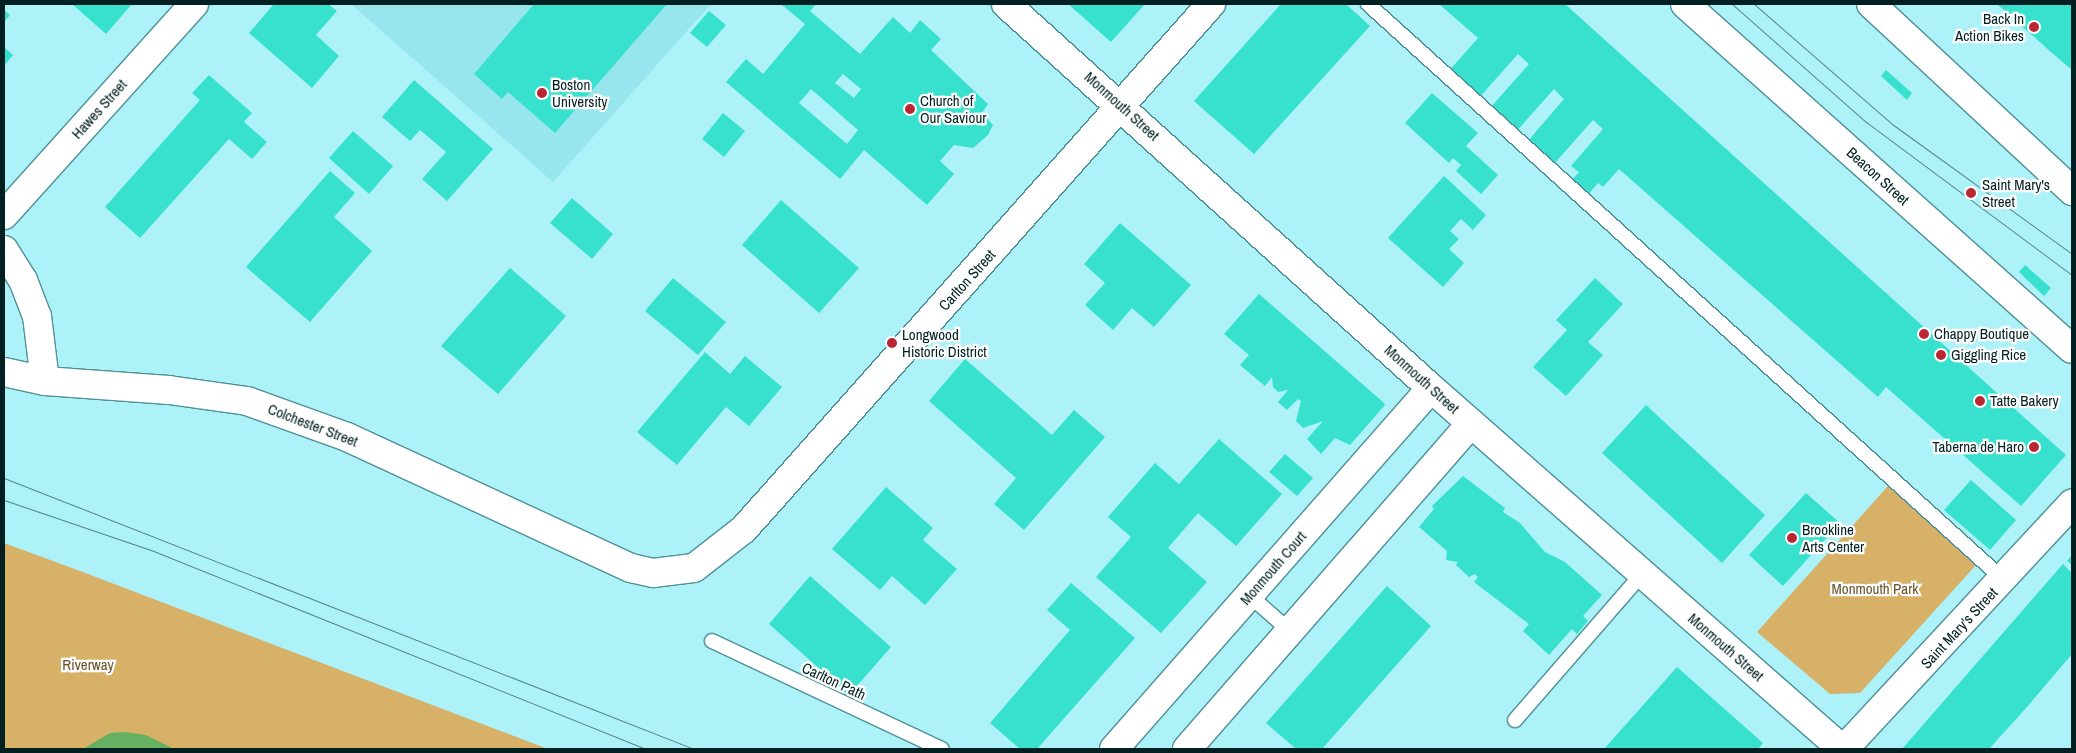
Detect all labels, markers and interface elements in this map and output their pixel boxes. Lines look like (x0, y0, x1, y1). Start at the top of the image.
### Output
place label: Back In Action Bikes (1955, 9, 2024, 44)
marker: Back In Action Bikes (2028, 21, 2040, 33)
street label: Monmouth Street (1081, 68, 1163, 144)
place label: Boston University (552, 75, 607, 110)
street label: Hawes Street (68, 76, 130, 142)
marker: Boston University (536, 87, 548, 99)
place label: Church of Our Saviour (920, 91, 986, 126)
marker: Church of Our Saviour (904, 103, 916, 115)
street label: Beacon Street (1843, 143, 1913, 209)
place label: Saint Mary's Street (1982, 175, 2050, 210)
marker: Saint Mary's Street (1964, 186, 1978, 200)
street label: Carlton Street (935, 246, 999, 314)
place label: Longwood Historic District (902, 325, 987, 360)
place label: Chappy Boutique (1934, 325, 2029, 343)
marker: Chappy Boutique (1918, 328, 1930, 340)
marker: Longwood Historic District (886, 337, 898, 349)
street label: Monmouth Street (1381, 341, 1463, 417)
place label: Giggling Rice (1951, 346, 2026, 364)
marker: Giggling Rice (1935, 349, 1947, 361)
place label: Tatte Bakery (1990, 392, 2059, 410)
marker: Tatte Bakery (1974, 395, 1986, 407)
street label: Colchester Street (265, 400, 361, 450)
place label: Taberna de Haro (1932, 438, 2024, 456)
marker: Taberna de Haro (2028, 441, 2040, 453)
place label: Brookline Arts Center (1802, 520, 1864, 555)
street label: Monmouth Court (1236, 528, 1310, 608)
marker: Brookline Arts Center (1786, 532, 1798, 544)
park label: Monmouth Park (1832, 580, 1918, 598)
street label: Saint Mary's Street (1917, 584, 2001, 672)
street label: Monmouth Street (1684, 609, 1768, 685)
park label: Riverway (62, 656, 114, 674)
street label: Carlton Path (799, 658, 869, 704)

